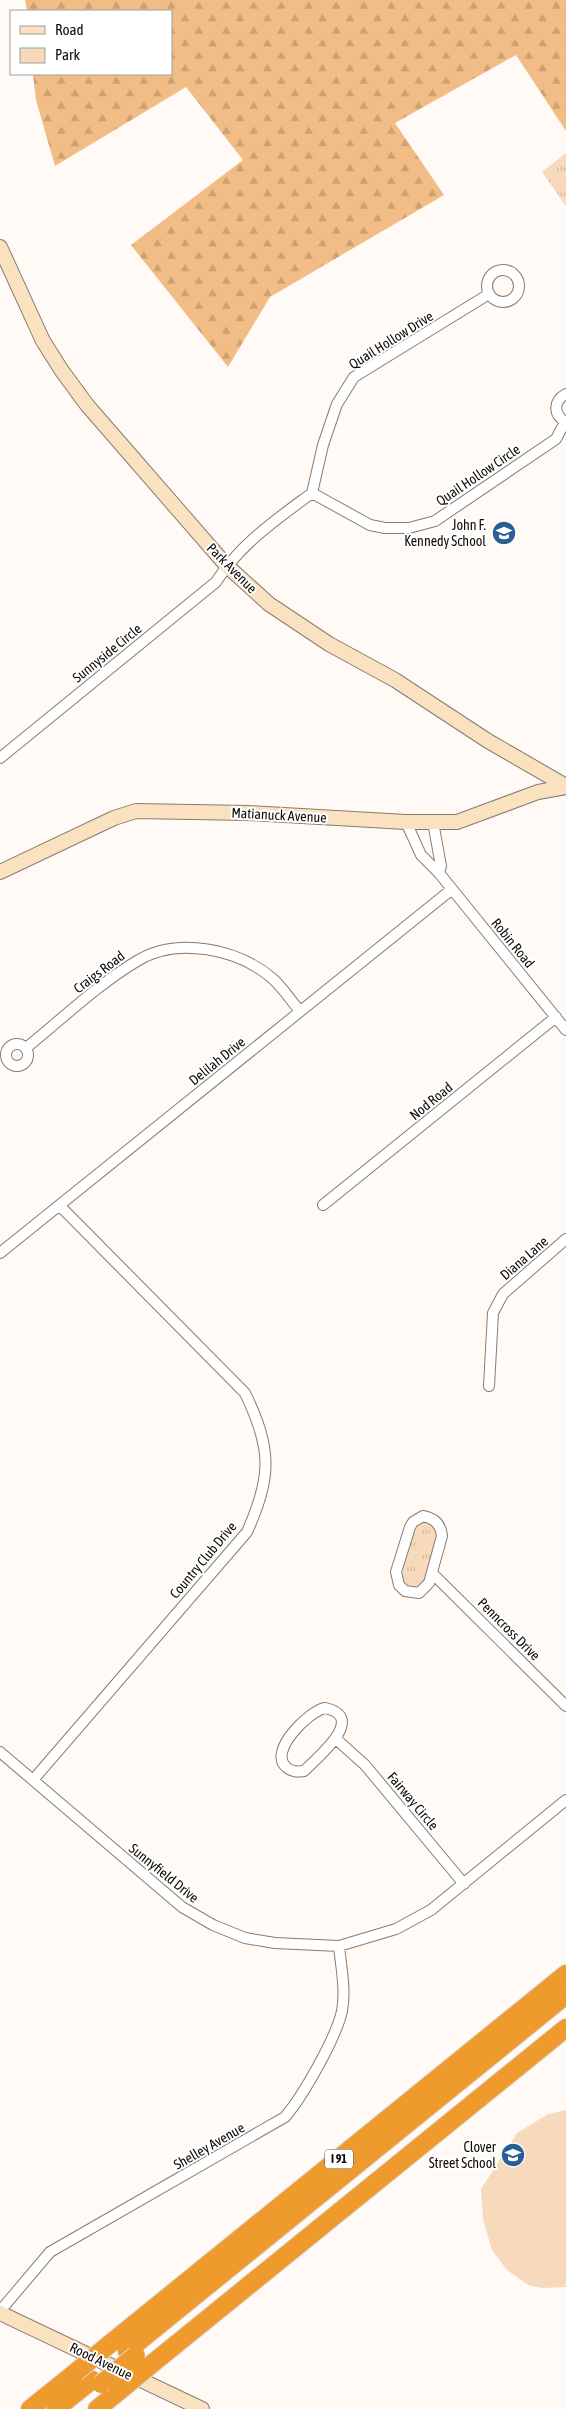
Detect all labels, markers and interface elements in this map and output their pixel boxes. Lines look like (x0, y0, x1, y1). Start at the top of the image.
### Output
legend (10, 10, 172, 75)
text: Road (55, 21, 84, 38)
text: Park (55, 46, 80, 63)
street label: Quail Hollow Drive (346, 308, 436, 372)
street label: Quail Hollow Circle (433, 441, 523, 509)
place label: John F. Kennedy School (404, 517, 486, 549)
school or university icon: John F. Kennedy School (491, 520, 517, 546)
street label: Park Avenue (204, 540, 260, 596)
street label: Sunnyside Circle (69, 620, 145, 686)
street label: Matianuck Avenue (231, 805, 327, 825)
street label: Robin Road (488, 915, 538, 971)
street label: Craigs Road (70, 948, 128, 996)
street label: Delilah Drive (186, 1034, 248, 1088)
street label: Nod Road (406, 1079, 456, 1123)
street label: Diana Lane (497, 1233, 551, 1283)
street label: Country Club Drive (166, 1519, 240, 1601)
street label: Penncross Drive (475, 1595, 543, 1663)
street label: Fairway Circle (384, 1769, 442, 1833)
street label: Sunnyfield Drive (126, 1840, 202, 1906)
street label: Shelley Avenue (171, 2119, 247, 2173)
place label: Clover Street School (429, 2139, 497, 2171)
school or university icon: Clover Street School (500, 2142, 526, 2168)
road number: I 91 (325, 2150, 353, 2168)
street label: Rood Avenue (67, 2339, 135, 2383)

